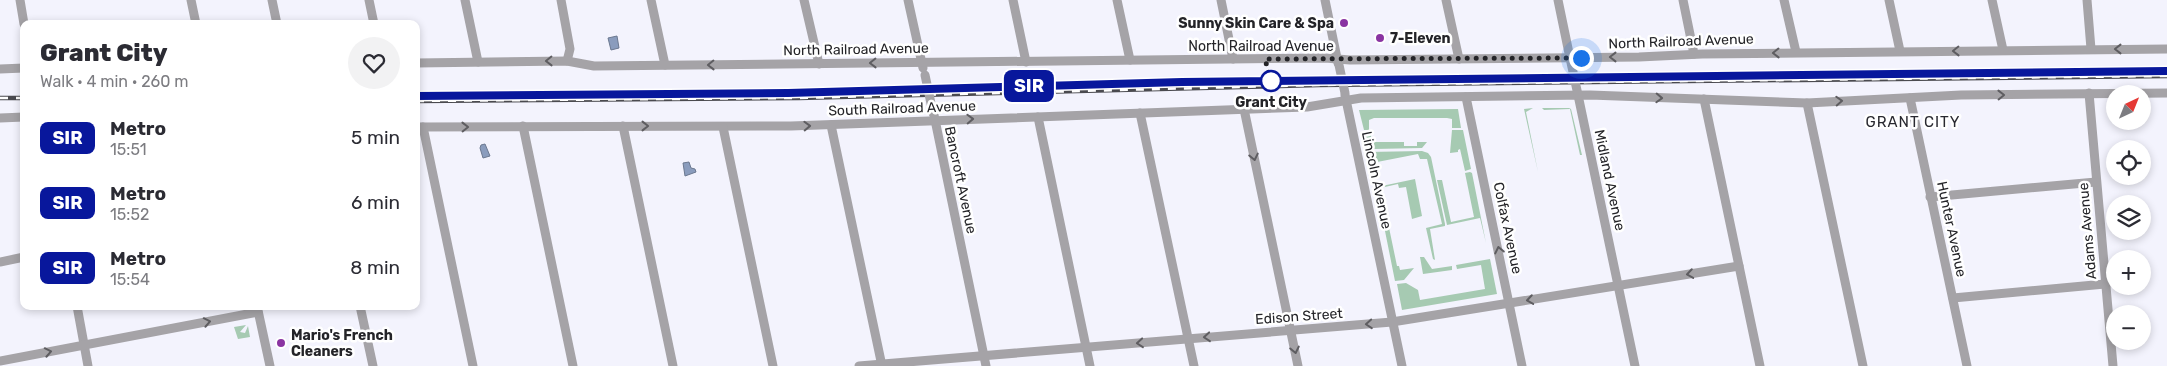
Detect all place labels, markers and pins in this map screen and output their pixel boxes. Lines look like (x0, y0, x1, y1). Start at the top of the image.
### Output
place label: Sunny Skin Care & Spa (1178, 15, 1334, 32)
marker: Sunny Skin Care & Spa (1338, 17, 1350, 29)
place label: 7-Eleven (1390, 30, 1451, 47)
marker: 7-Eleven (1374, 32, 1386, 44)
marker: Grant City (1260, 70, 1282, 92)
place label: Grant City (1235, 94, 1308, 111)
place label: Mario's French Cleaners (291, 327, 393, 360)
marker: Mario's French Cleaners (275, 337, 287, 349)

